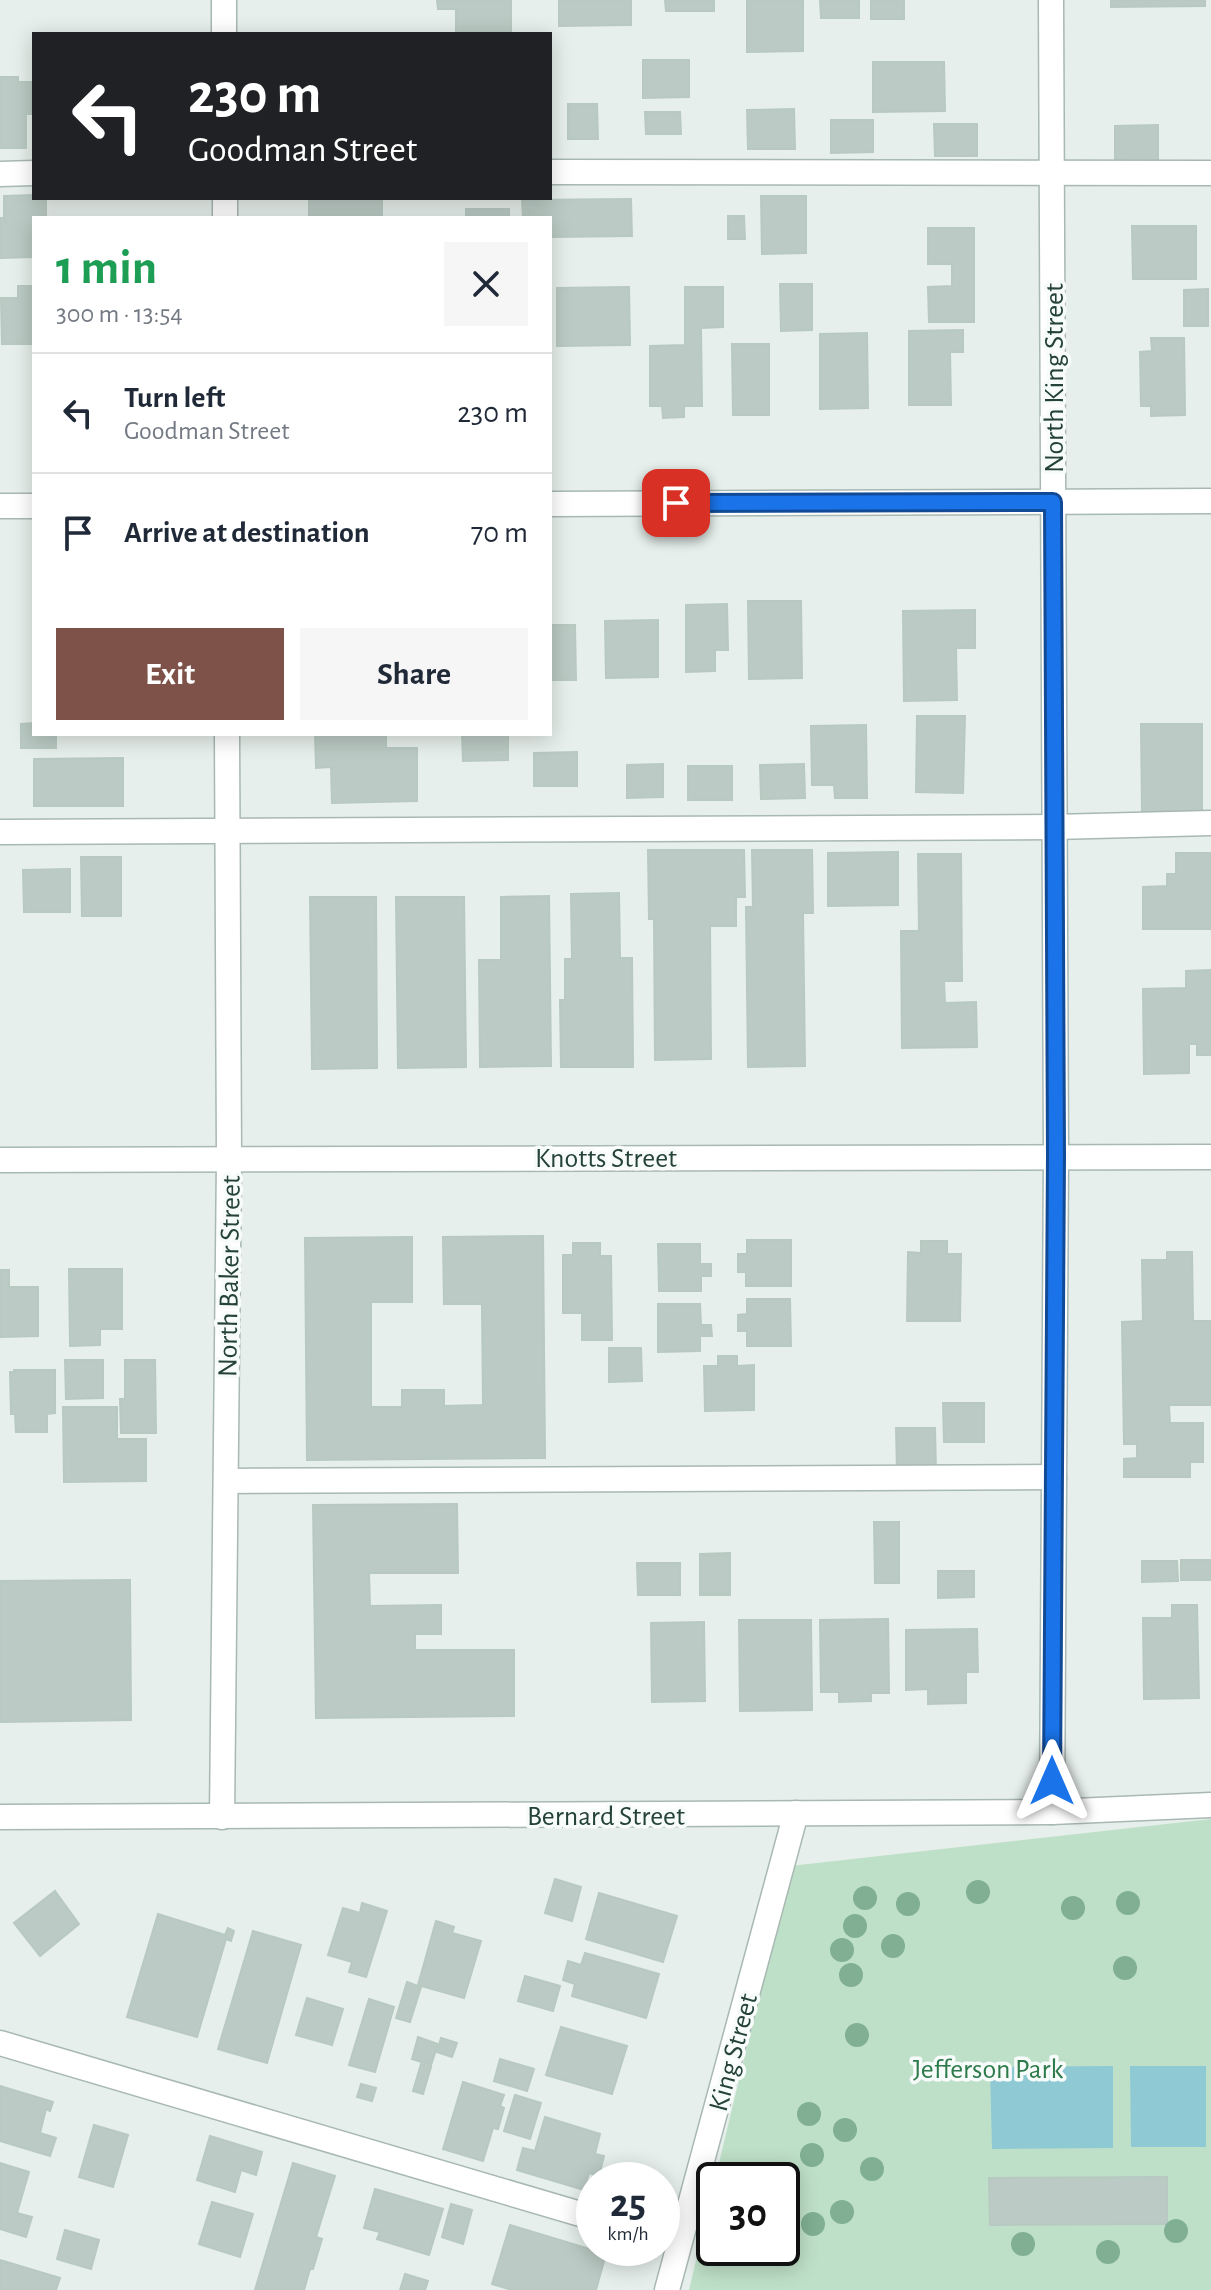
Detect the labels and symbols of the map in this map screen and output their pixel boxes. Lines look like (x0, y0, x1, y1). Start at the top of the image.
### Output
street label: North King Street (1041, 283, 1069, 473)
pin (642, 469, 710, 537)
street label: Knotts Street (535, 1145, 677, 1173)
street label: North Baker Street (214, 1175, 246, 1377)
position arrow (1010, 1739, 1094, 1823)
street label: Bernard Street (527, 1803, 685, 1831)
street label: King Street (705, 1991, 763, 2114)
park label: Jefferson Park (913, 2056, 1064, 2084)
speed limit sign: 30 (696, 2162, 800, 2266)

